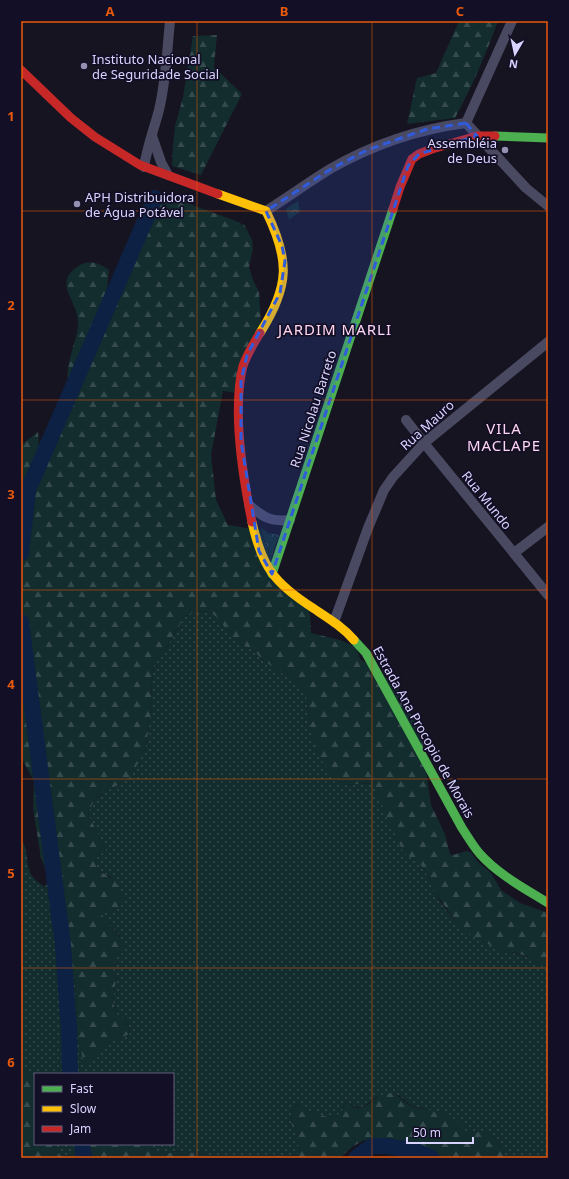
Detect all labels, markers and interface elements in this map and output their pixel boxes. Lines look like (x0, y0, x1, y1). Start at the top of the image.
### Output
text: A (106, 2, 115, 20)
text: B (280, 2, 288, 20)
text: C (456, 2, 464, 20)
north arrow (495, 34, 535, 74)
place label: Instituto Nacional de Seguridade Social (92, 50, 219, 83)
text: N (508, 56, 519, 72)
marker: Instituto Nacional de Seguridade Social (79, 61, 89, 71)
text: 1 (7, 107, 15, 125)
place label: Assembléia de Deus (427, 134, 497, 167)
marker: Assembléia de Deus (500, 145, 510, 155)
place label: APH Distribuidora de Água Potável (85, 188, 194, 221)
marker: APH Distribuidora de Água Potável (72, 199, 82, 209)
text: 2 (7, 296, 15, 314)
district label: JARDIM MARLI (276, 319, 392, 339)
street label: Rua Nicolau Barreto (286, 348, 340, 470)
street label: Rua Mauro (396, 396, 458, 454)
district label: VILA MACLAPE (467, 418, 541, 455)
street label: Rua Mundo (458, 467, 516, 533)
text: 3 (7, 485, 15, 503)
street label: Estrada Ana Procopio de Morais (369, 643, 479, 821)
text: 4 (7, 675, 15, 693)
text: 5 (7, 864, 15, 882)
text: 6 (7, 1053, 15, 1071)
legend (34, 1073, 174, 1145)
text: Fast (70, 1080, 94, 1097)
text: Slow (70, 1100, 97, 1117)
scale bar (407, 1119, 473, 1145)
text: Jam (69, 1120, 91, 1137)
text: 50 m (413, 1124, 441, 1141)

